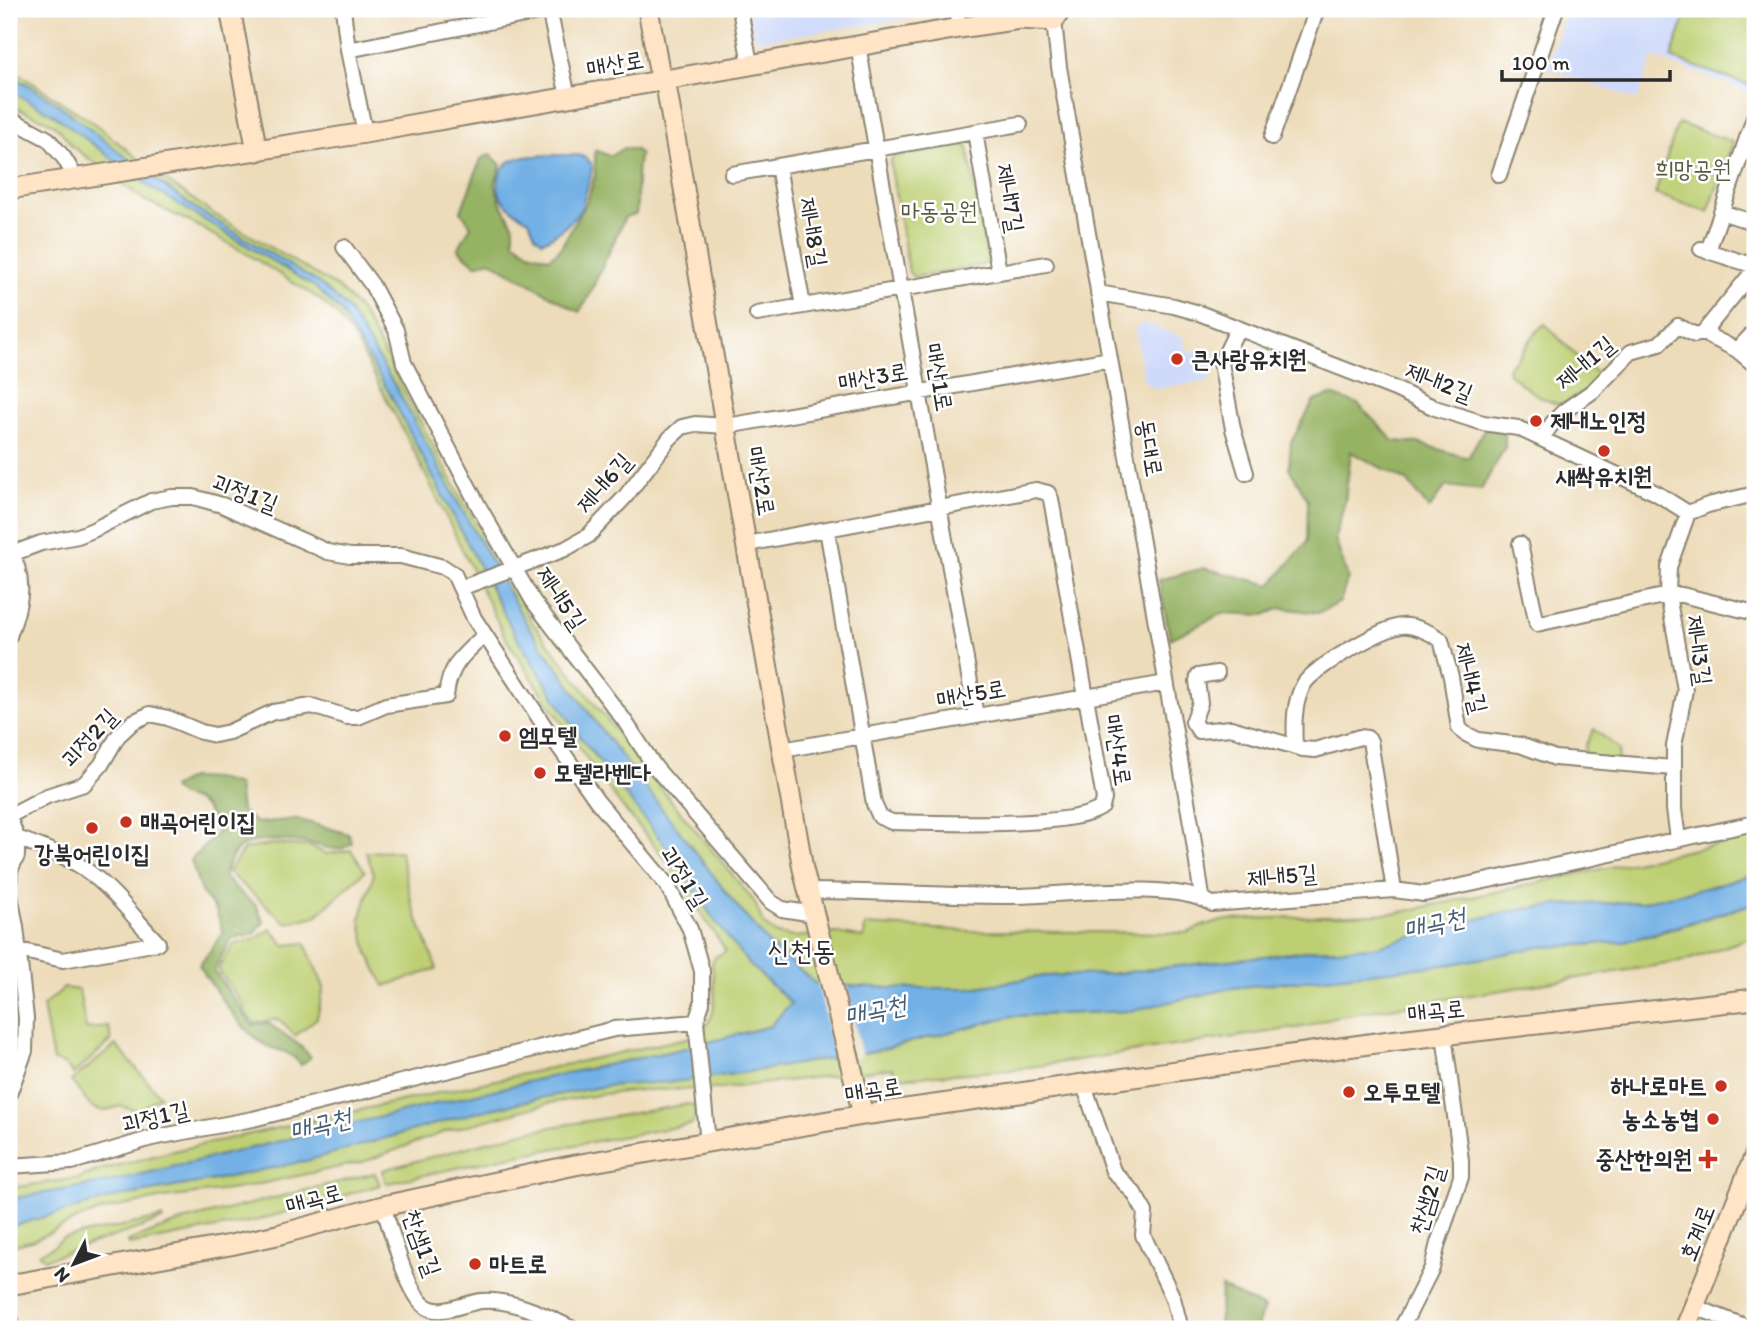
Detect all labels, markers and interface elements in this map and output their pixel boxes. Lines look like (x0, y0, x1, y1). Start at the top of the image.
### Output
scale bar (1502, 38, 1670, 82)
street label: 매산로 (584, 44, 646, 83)
text: 100 m (1512, 50, 1570, 75)
park label: 희망공원 (1654, 154, 1732, 183)
street label: 제내7길 (990, 161, 1031, 235)
street label: 제내8길 (793, 194, 834, 269)
park label: 마동공원 (900, 196, 978, 225)
street label: 제내1길 (1549, 329, 1620, 396)
street label: 매산1로 (919, 340, 960, 413)
place label: 큰사랑유치원 (1191, 344, 1307, 373)
marker: 큰사랑유치원 (1169, 351, 1185, 367)
street label: 제내2길 (1401, 355, 1477, 408)
street label: 매산3로 (835, 356, 910, 397)
place label: 제내노인정 (1550, 406, 1647, 435)
marker: 제내노인정 (1528, 413, 1544, 429)
street label: 동대로 (1131, 417, 1170, 479)
marker: 새싹유치원 (1596, 443, 1612, 459)
street label: 매산2로 (741, 444, 782, 518)
street label: 제내6길 (570, 447, 638, 519)
place label: 새싹유치원 (1555, 461, 1652, 490)
street label: 괴정1길 (208, 467, 283, 518)
street label: 제내5길 (530, 560, 593, 635)
street label: 제내3길 (1680, 613, 1719, 687)
street label: 제내4길 (1449, 639, 1494, 716)
street label: 매산5로 (934, 673, 1008, 714)
street label: 괴정2길 (54, 702, 123, 773)
street label: 매산4로 (1099, 712, 1138, 788)
place label: 엠모텔 (519, 721, 578, 750)
marker: 엠모텔 (497, 728, 513, 744)
place label: 모텔라벤다 (554, 758, 651, 787)
marker: 모텔라벤다 (532, 765, 548, 781)
place label: 매곡어린이집 (140, 807, 256, 836)
marker: 매곡어린이집 (118, 814, 134, 830)
marker: 강북어린이집 (84, 820, 100, 836)
place label: 강북어린이집 (34, 839, 150, 868)
street label: 괴정1길 (654, 840, 715, 914)
street label: 제내5길 (1246, 858, 1318, 893)
water label: 매곡천 (1400, 900, 1471, 946)
district label: 신천동 (767, 933, 835, 967)
water label: 매곡천 (841, 987, 912, 1032)
street label: 매곡로 (1406, 993, 1466, 1028)
street label: 매곡로 (842, 1071, 904, 1108)
place label: 하나로마트 (1610, 1071, 1707, 1100)
place label: 오투모텔 (1363, 1077, 1441, 1106)
marker: 하나로마트 (1713, 1078, 1729, 1094)
marker: 오투모텔 (1341, 1084, 1357, 1100)
street label: 괴정1길 (118, 1095, 192, 1138)
water label: 매곡천 (286, 1100, 357, 1147)
place label: 농소농협 (1622, 1104, 1699, 1133)
marker: 농소농협 (1705, 1111, 1721, 1127)
place label: 중산한의원 (1595, 1144, 1692, 1173)
marker: 중산한의원 (1698, 1149, 1718, 1169)
street label: 찬샘2길 (1403, 1162, 1450, 1238)
street label: 매곡로 (282, 1177, 346, 1220)
street label: 호계로 (1673, 1201, 1720, 1265)
street label: 찬샘1길 (397, 1205, 448, 1280)
north arrow (38, 1230, 108, 1300)
place label: 마트로 (489, 1249, 547, 1278)
marker: 마트로 (467, 1256, 483, 1272)
text: N (49, 1263, 75, 1288)

